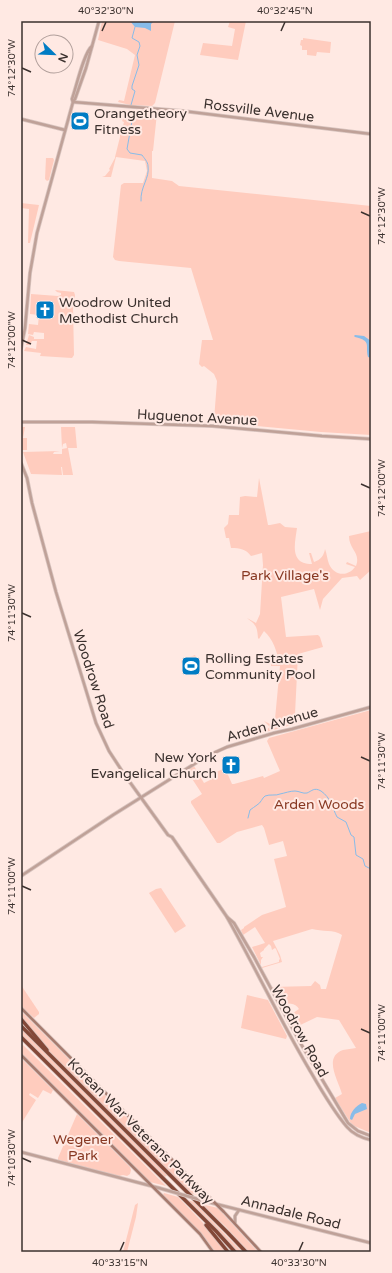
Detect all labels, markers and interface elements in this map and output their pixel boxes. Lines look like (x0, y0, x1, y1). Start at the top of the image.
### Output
text: 40°32'30"N (78, 5, 134, 17)
text: 40°32'45"N (257, 5, 313, 17)
north arrow (34, 34, 74, 74)
text: 74°12'30"W (6, 39, 18, 97)
text: N (55, 51, 70, 64)
street label: Rossville Avenue (203, 95, 315, 126)
place label: Orangetheory Fitness (94, 105, 187, 138)
sports icon: Orangetheory Fitness (69, 110, 91, 132)
text: 74°12'30"W (376, 187, 388, 245)
place label: Woodrow United Methodist Church (59, 294, 178, 327)
church icon: Woodrow United Methodist Church (34, 299, 56, 321)
text: 74°12'00"W (6, 311, 18, 369)
street label: Huguenot Avenue (136, 406, 258, 429)
text: 74°12'00"W (376, 459, 388, 517)
park label: Park Village's (241, 567, 329, 584)
text: 74°11'30"W (6, 584, 18, 642)
street label: Woodrow Road (70, 628, 118, 731)
place label: Rolling Estates Community Pool (205, 650, 315, 683)
sports icon: Rolling Estates Community Pool (180, 655, 202, 677)
street label: Arden Avenue (224, 703, 320, 746)
text: 74°11'30"W (376, 732, 388, 790)
place label: New York Evangelical Church (91, 749, 217, 782)
church icon: New York Evangelical Church (220, 754, 242, 776)
park label: Arden Woods (274, 796, 365, 813)
text: 74°11'00"W (6, 857, 18, 915)
street label: Woodrow Road (267, 982, 332, 1080)
text: 74°11'00"W (376, 1004, 388, 1062)
street label: Korean War Veterans Parkway (64, 1055, 218, 1208)
text: 74°10'30"W (6, 1129, 18, 1187)
park label: Wegener Park (53, 1131, 114, 1164)
street label: Annadale Road (239, 1192, 343, 1233)
text: 40°33'15"N (92, 1257, 148, 1269)
text: 40°33'30"N (271, 1257, 327, 1269)

